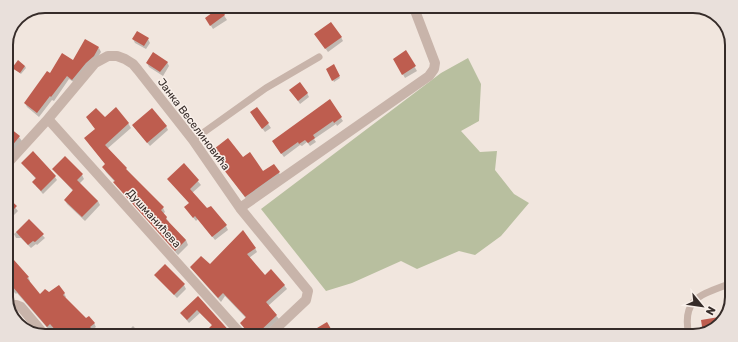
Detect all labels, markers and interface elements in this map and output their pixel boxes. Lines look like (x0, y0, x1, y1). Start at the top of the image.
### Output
street label: Јанка Веселиновића (155, 76, 232, 173)
street label: Душманићева (124, 186, 183, 250)
north arrow (682, 286, 722, 326)
text: N (703, 304, 718, 317)

